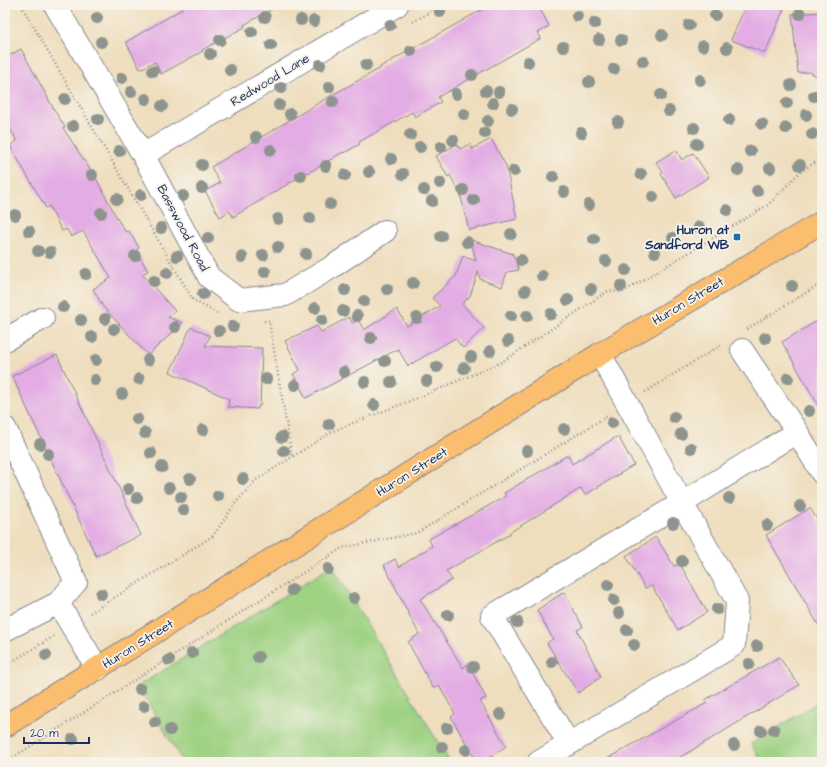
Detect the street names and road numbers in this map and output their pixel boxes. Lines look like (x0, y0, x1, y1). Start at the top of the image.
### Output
street label: Redwood Lane (227, 49, 313, 111)
street label: Basswood Road (153, 181, 214, 275)
street label: Huron Street (649, 272, 728, 330)
street label: Huron Street (373, 443, 452, 501)
street label: Huron Street (99, 615, 178, 673)

